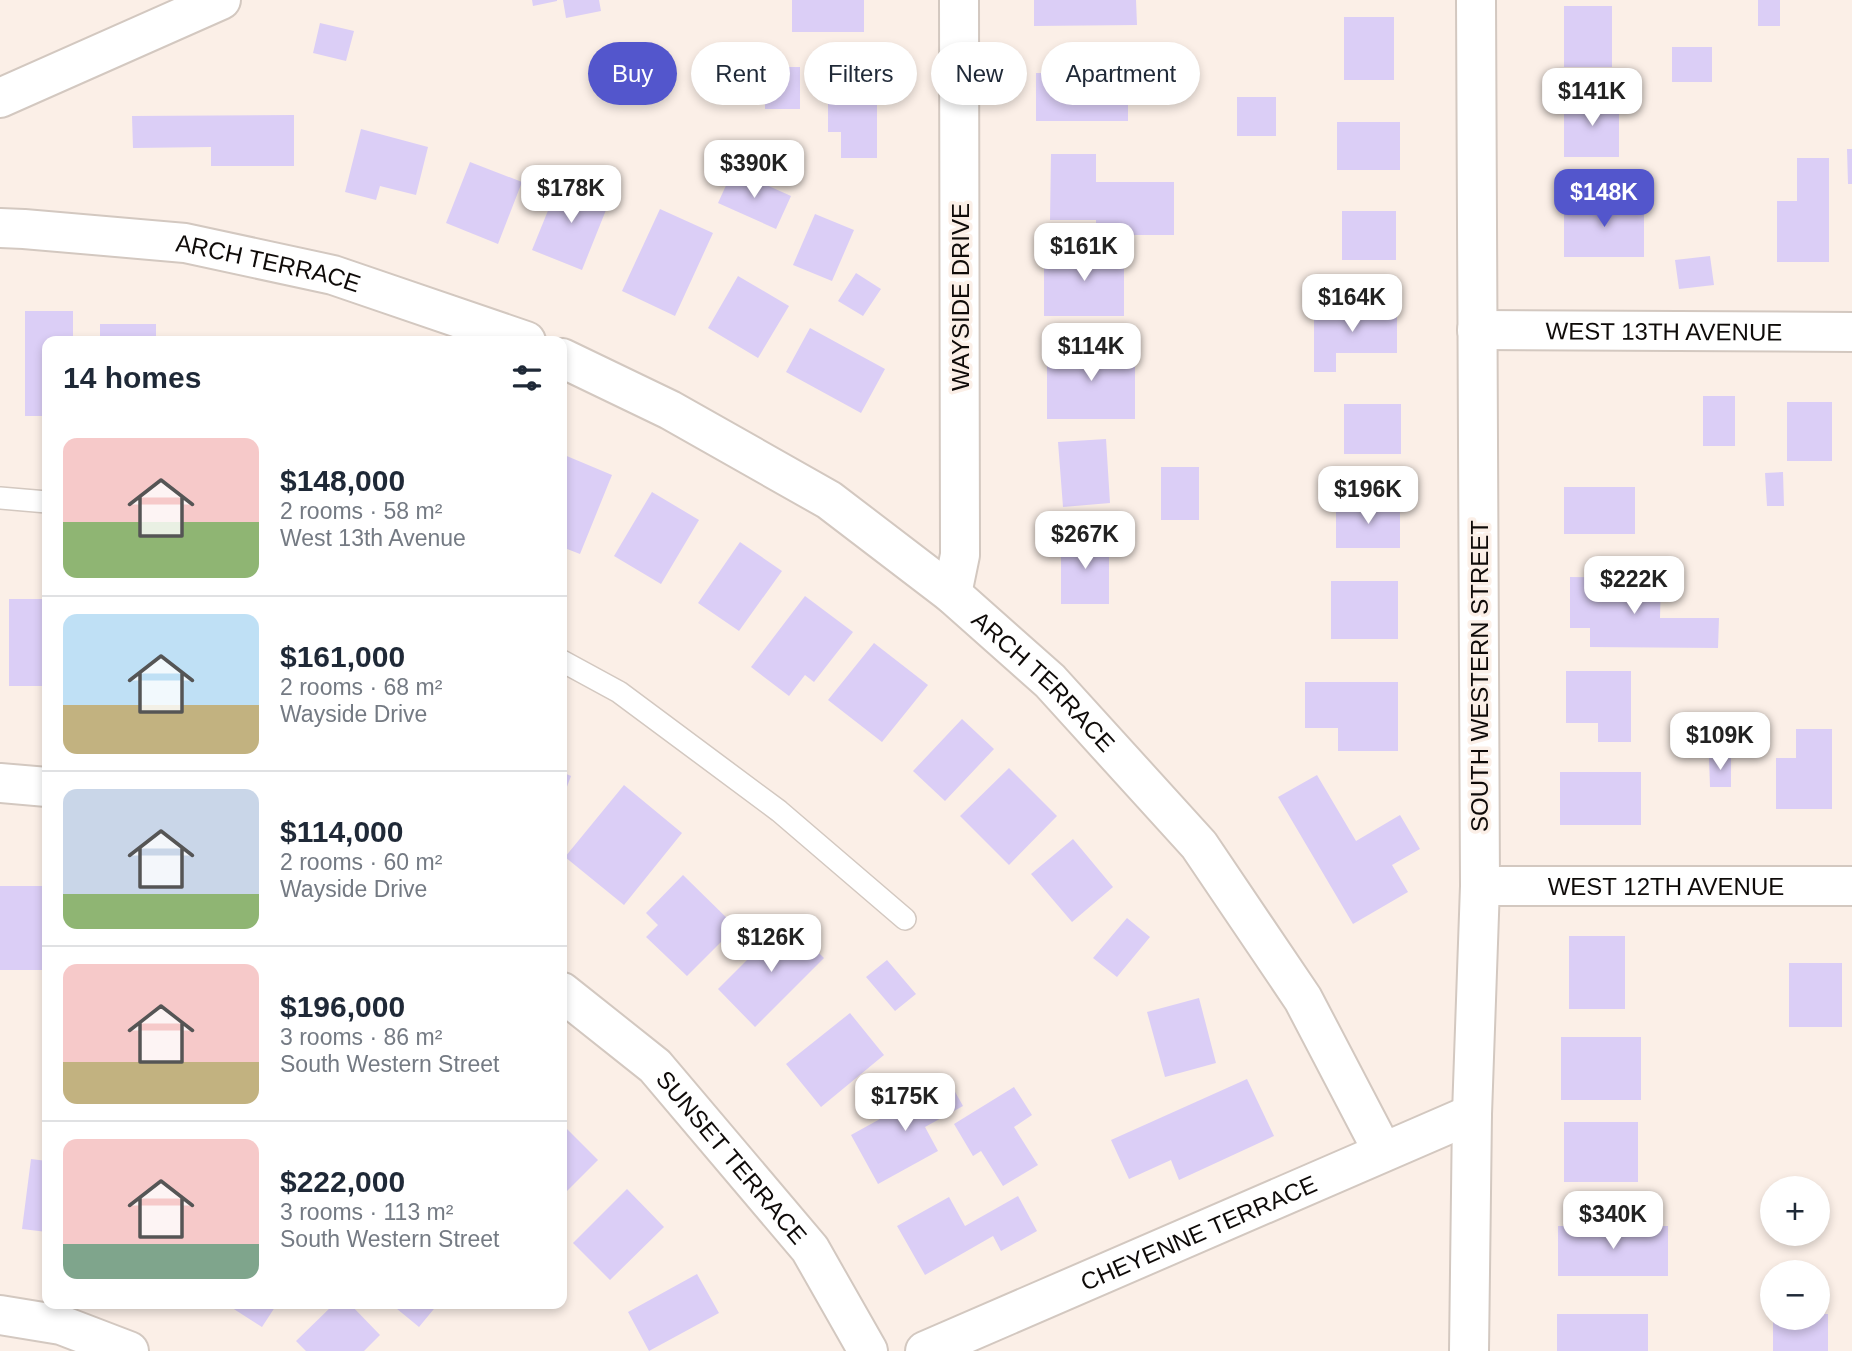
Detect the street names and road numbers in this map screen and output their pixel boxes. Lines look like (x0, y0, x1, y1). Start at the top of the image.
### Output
street label: WAYSIDE DRIVE (947, 203, 974, 391)
street label: ARCH TERRACE (175, 229, 364, 297)
street label: WEST 13TH AVENUE (1546, 317, 1782, 345)
street label: SOUTH WESTERN STREET (1466, 520, 1493, 832)
street label: ARCH TERRACE (967, 605, 1121, 757)
street label: WEST 12TH AVENUE (1548, 873, 1784, 900)
street label: SUNSET TERRACE (651, 1065, 813, 1249)
street label: CHEYENNE TERRACE (1076, 1170, 1321, 1295)

